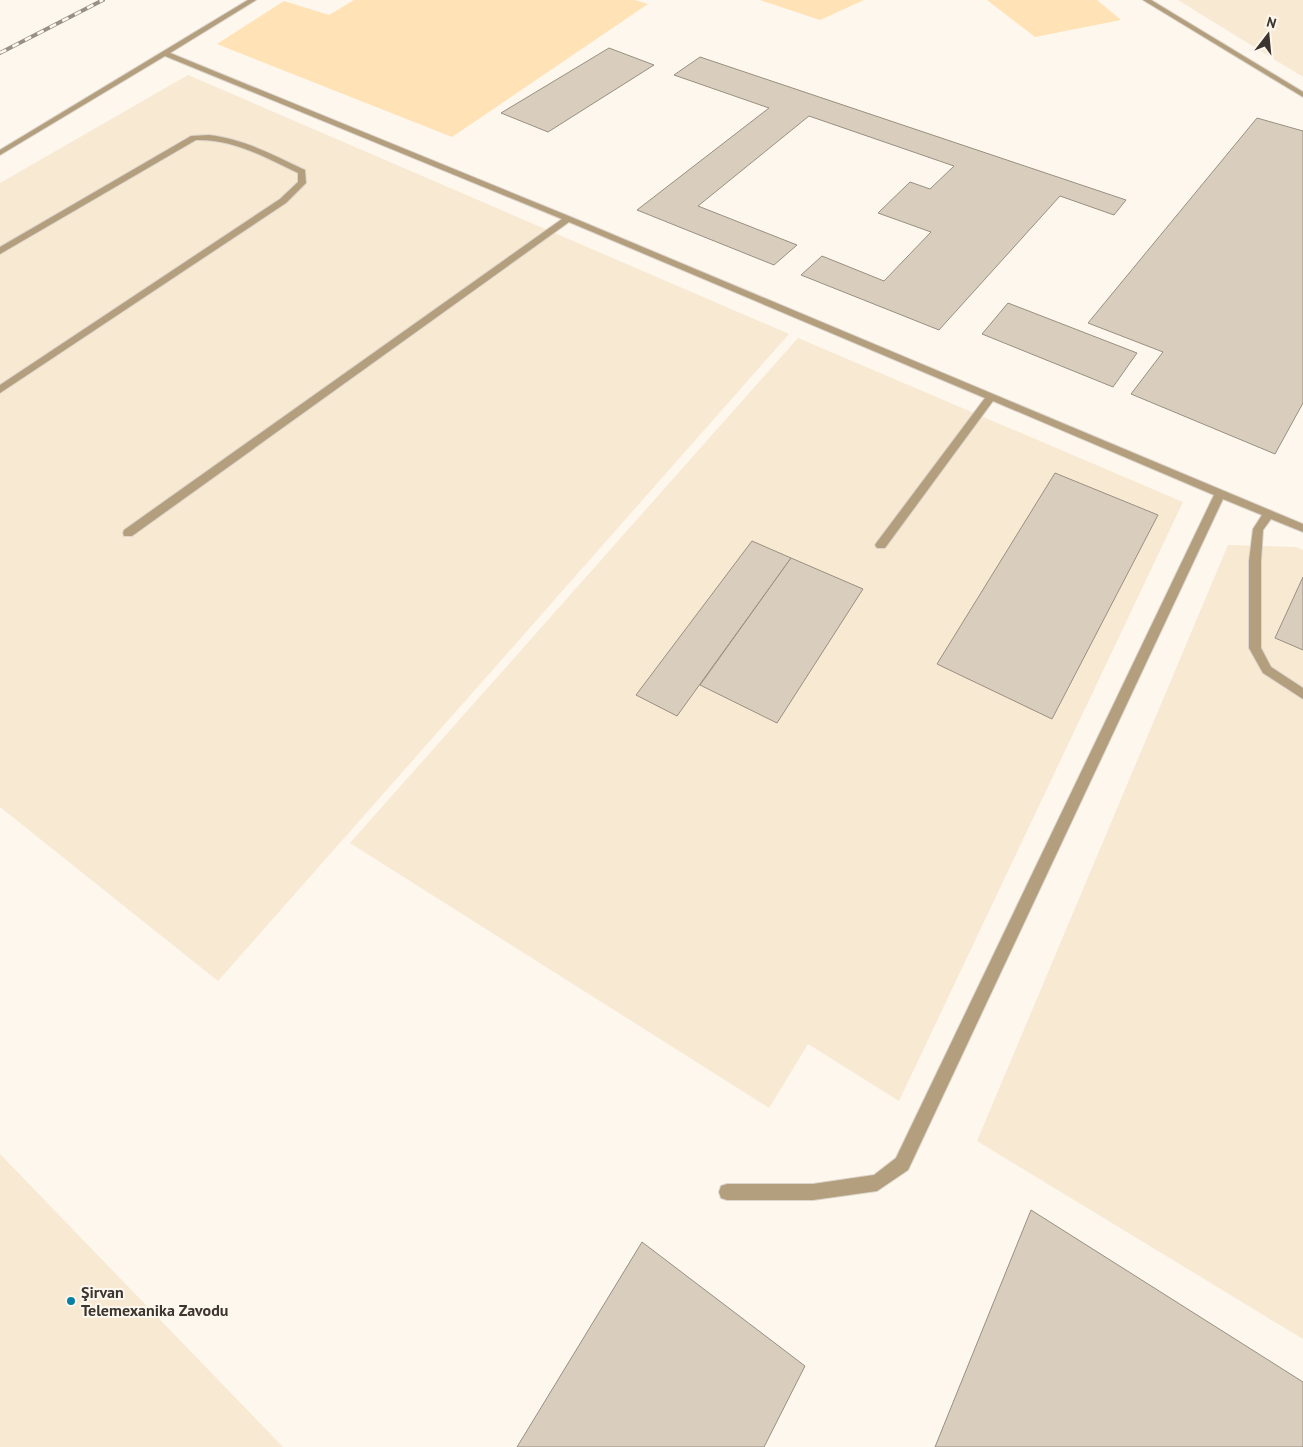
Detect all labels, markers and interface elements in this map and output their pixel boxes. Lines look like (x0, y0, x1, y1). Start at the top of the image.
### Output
north arrow (1243, 10, 1293, 60)
text: N (1265, 13, 1278, 32)
place label: Şirvan Telemexanika Zavodu (81, 1282, 228, 1320)
marker: Şirvan Telemexanika Zavodu (65, 1295, 77, 1307)

